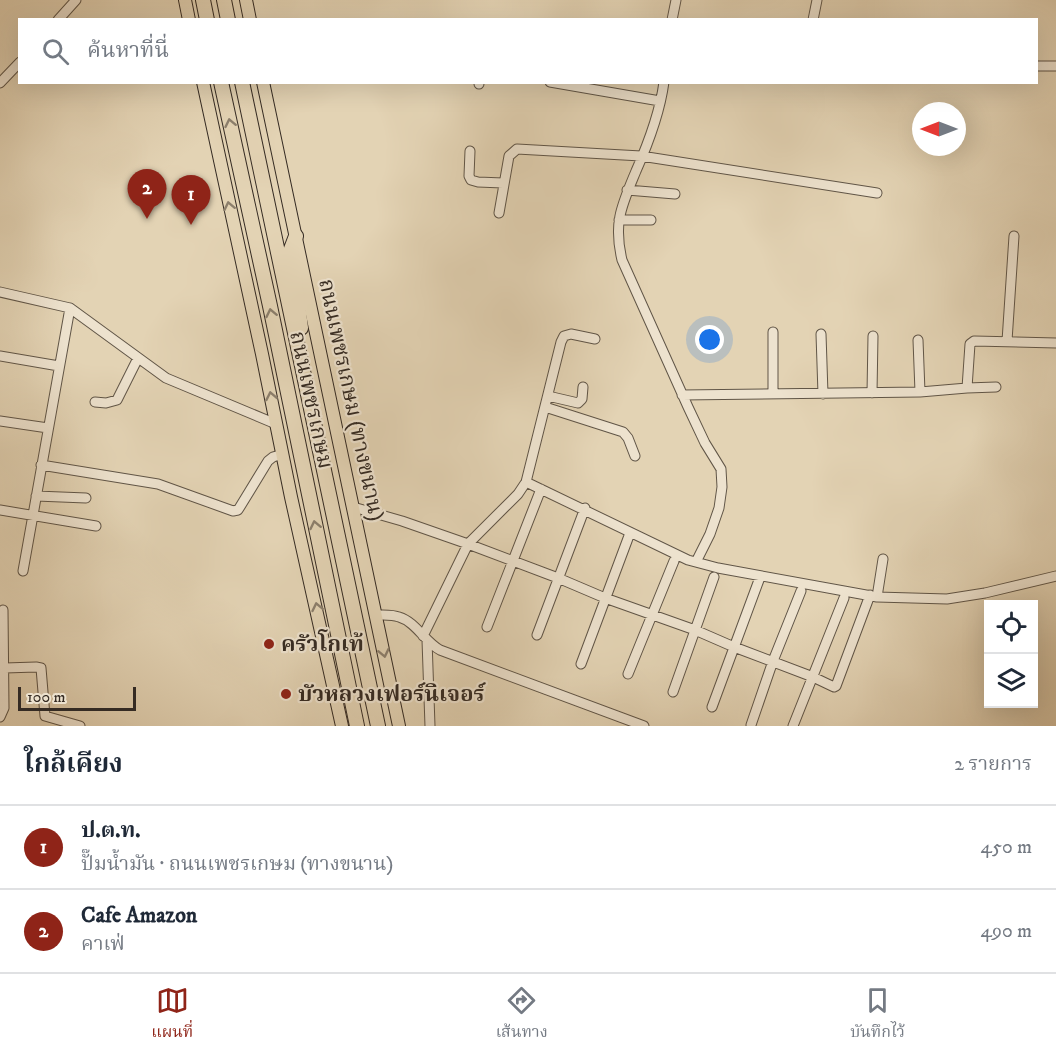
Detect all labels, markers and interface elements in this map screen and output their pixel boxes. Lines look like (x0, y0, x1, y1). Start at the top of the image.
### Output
search box (18, 18, 1038, 84)
icon: search (39, 35, 72, 68)
text: ค้นหาที่นี่ (87, 37, 169, 64)
north arrow (912, 102, 966, 156)
one-way arrow (224, 118, 237, 128)
pin: 2 (128, 170, 166, 219)
pin: 1 (172, 176, 210, 225)
one-way arrow (223, 201, 236, 211)
street label: ถนนเพชรเกษม (ทางขนาน) (312, 276, 390, 524)
one-way arrow (266, 309, 279, 319)
your location (695, 325, 724, 354)
street label: ถนนเพชรเกษม (283, 329, 339, 471)
one-way arrow (265, 392, 278, 402)
one-way arrow (309, 520, 322, 530)
map controls (984, 600, 1038, 708)
button: locate (984, 600, 1038, 654)
one-way arrow (311, 602, 324, 612)
place label: ครัวโกเท้ (281, 629, 364, 658)
marker: ครัวโกเท้ (262, 637, 276, 651)
one-way arrow (376, 648, 389, 658)
button: layers (984, 654, 1038, 708)
place label: บัวหลวงเฟอร์นิเจอร์ (298, 681, 486, 708)
scale bar (18, 684, 136, 712)
text: 100 m (27, 687, 66, 707)
marker: บัวหลวงเฟอร์นิเจอร์ (279, 687, 293, 701)
text: ใกล้เคียง (24, 748, 123, 781)
text: 2 รายการ (954, 752, 1032, 777)
text: ป.ต.ท. (81, 817, 141, 844)
text: 1 (40, 835, 47, 860)
text: 450 m (981, 835, 1032, 860)
text: ปั๊มน้ำมัน · ถนนเพชรเกษม (ทางขนาน) (81, 852, 393, 877)
text: Cafe Amazon (81, 902, 197, 929)
text: 2 (39, 919, 48, 944)
text: 490 m (980, 919, 1032, 944)
text: คาเฟ่ (81, 932, 125, 957)
tab: แผนที่ (151, 984, 193, 1046)
tab: เส้นทาง (496, 984, 548, 1046)
tab: บันทึกไว้ (850, 984, 905, 1046)

